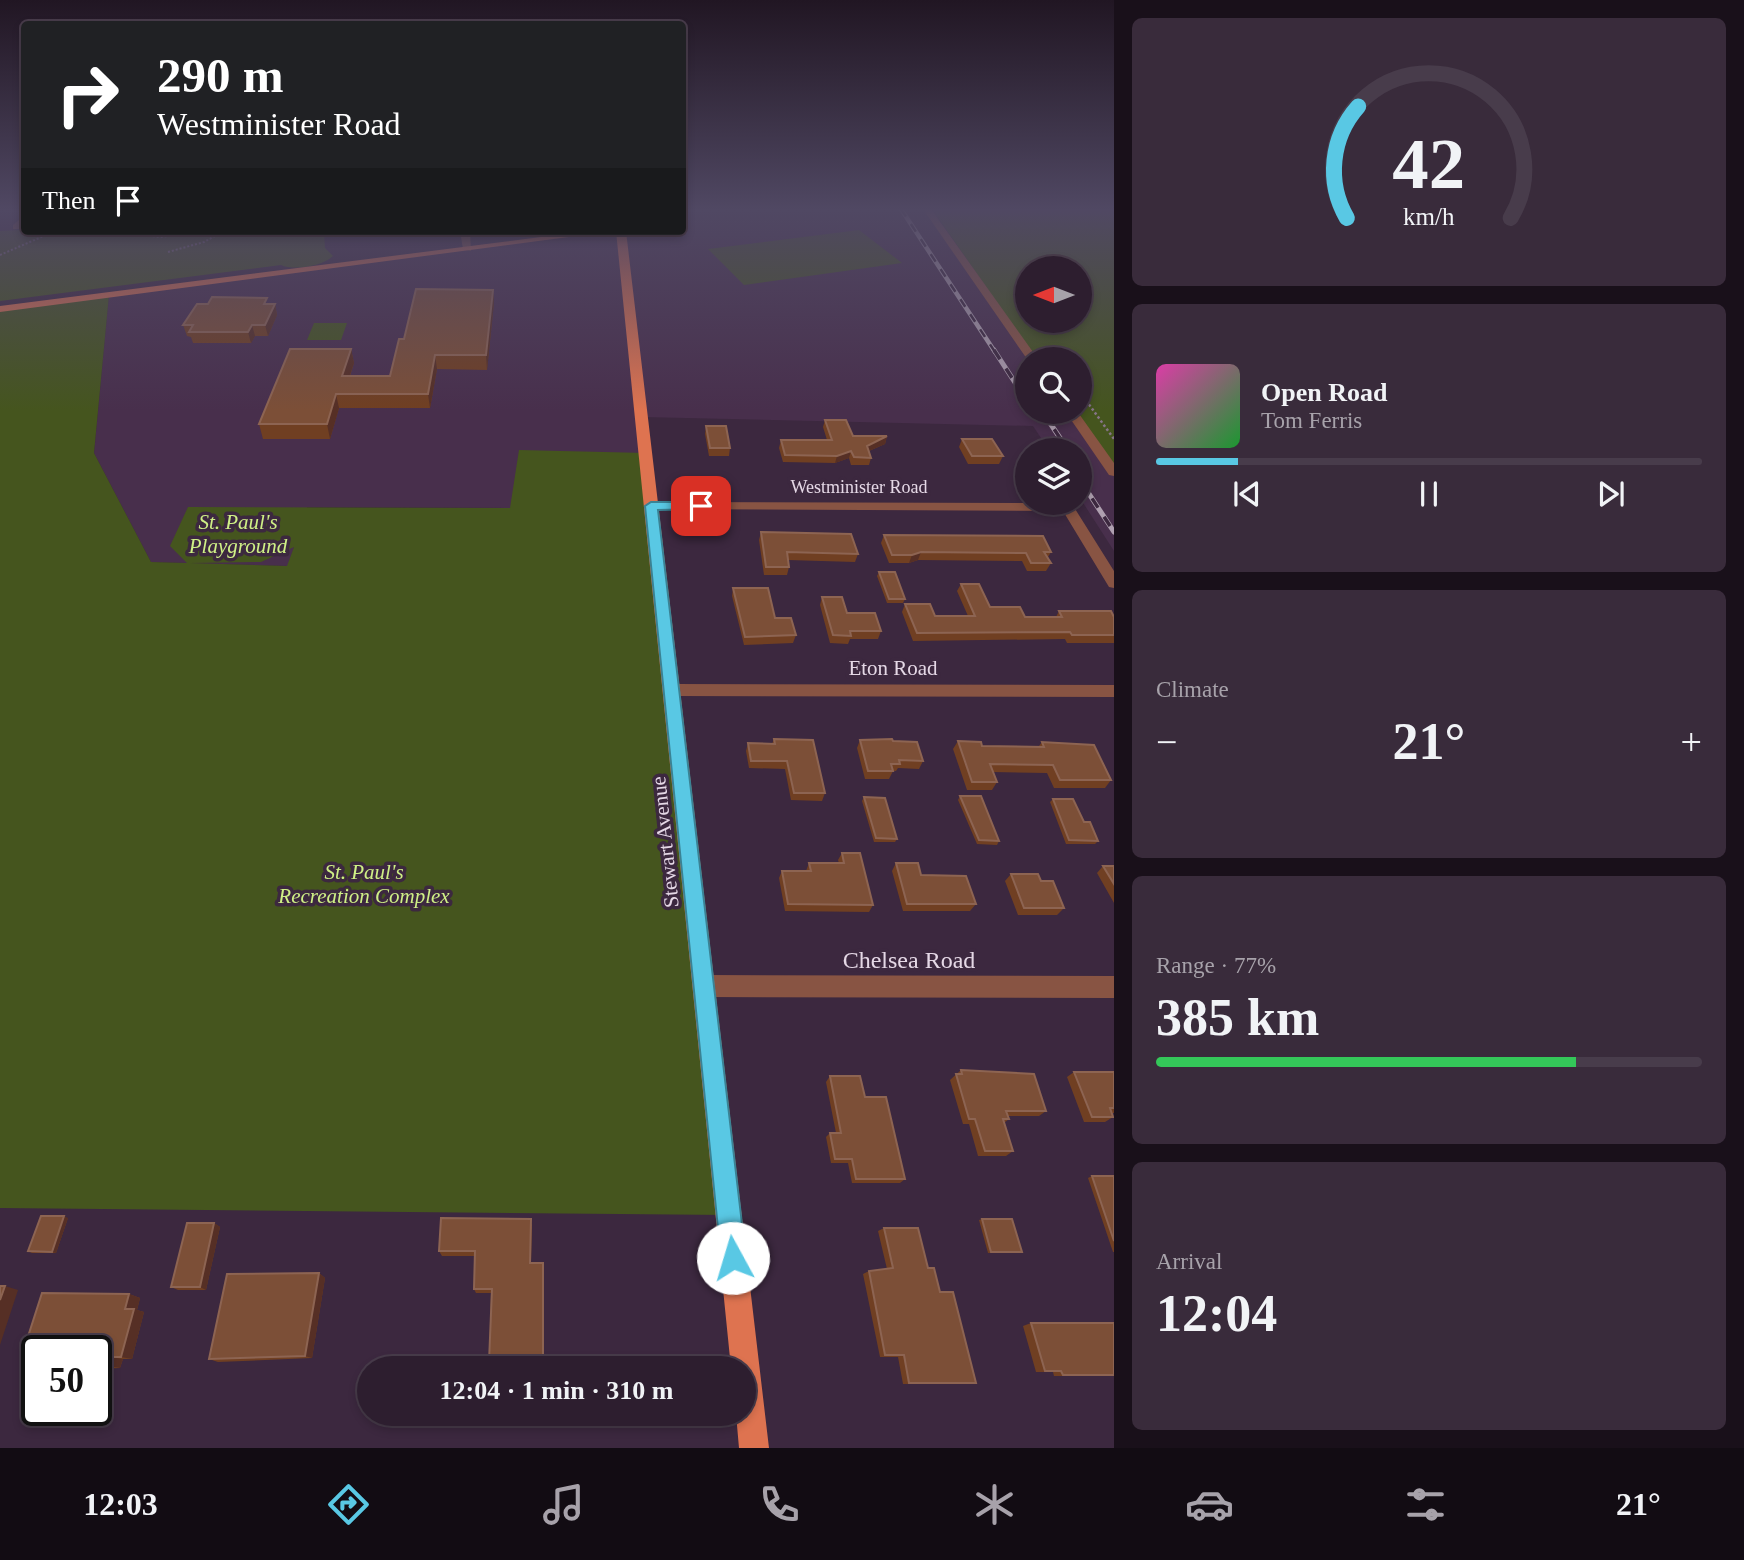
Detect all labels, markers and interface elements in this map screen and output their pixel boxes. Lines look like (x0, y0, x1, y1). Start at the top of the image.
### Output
text: 290 m (157, 48, 284, 103)
icon: right (42, 49, 133, 140)
text: Westminister Road (157, 106, 401, 142)
text: 42 (1393, 123, 1465, 204)
icon: arrive (109, 182, 147, 220)
text: Then (42, 186, 95, 215)
text: km/h (1403, 203, 1455, 230)
north arrow (1015, 256, 1092, 332)
map controls (1015, 256, 1092, 515)
button: search (1015, 347, 1092, 424)
text: Open Road (1261, 378, 1387, 407)
text: Tom Ferris (1261, 408, 1362, 433)
button: layers (1015, 438, 1092, 515)
icon: previous (1228, 475, 1266, 513)
icon: pause (1410, 475, 1448, 513)
icon: next (1592, 475, 1630, 513)
pin (671, 476, 731, 536)
street label: Westminister Road (790, 477, 928, 497)
icon: arrive (682, 487, 720, 525)
park label: St. Paul's Playground (188, 510, 288, 558)
street label: Eton Road (848, 656, 938, 680)
text: Climate (1156, 677, 1229, 702)
text: 21° (1393, 713, 1465, 770)
text: − (1156, 721, 1177, 763)
text: + (1681, 721, 1702, 763)
street label: Stewart Avenue (646, 775, 684, 909)
park label: St. Paul's Recreation Complex (277, 860, 450, 908)
street label: Chelsea Road (843, 947, 975, 973)
text: Range · 77% (1156, 953, 1276, 978)
text: 385 km (1156, 989, 1319, 1046)
position arrow (696, 1221, 770, 1295)
text: Arrival (1156, 1249, 1222, 1274)
text: 12:04 (1156, 1285, 1277, 1342)
speed limit sign: 50 (21, 1335, 112, 1426)
text: 12:04 · 1 min · 310 m (440, 1376, 674, 1405)
icon: directions (324, 1480, 373, 1529)
icon: music (539, 1480, 588, 1529)
icon: phone (755, 1480, 804, 1529)
icon: climate (970, 1480, 1019, 1529)
icon: car (1185, 1480, 1234, 1529)
icon: filters (1401, 1480, 1450, 1529)
text: 12:03 (83, 1486, 158, 1522)
text: 21° (1616, 1486, 1661, 1522)

